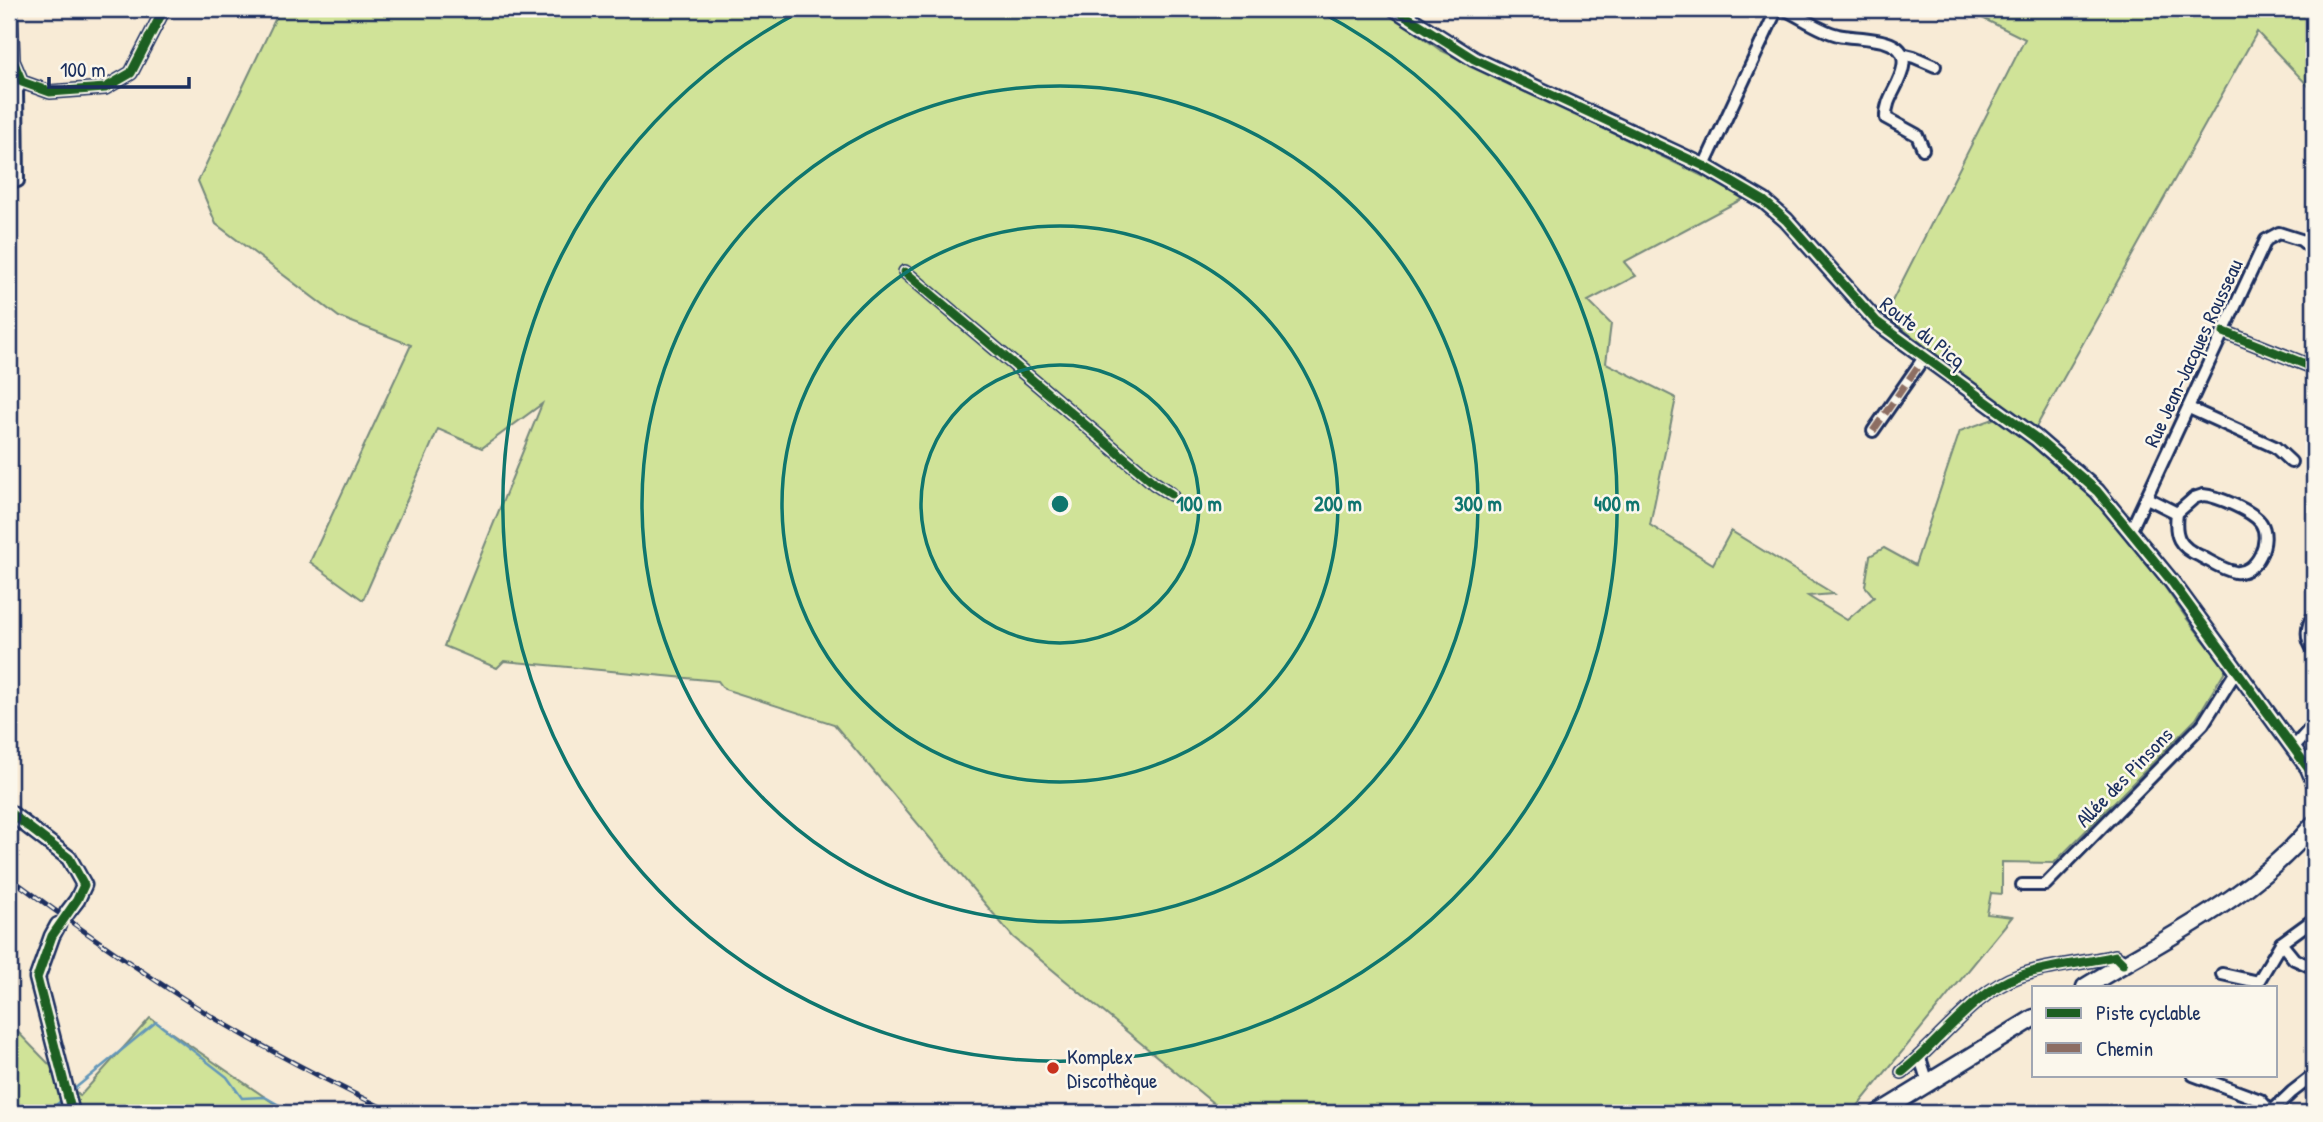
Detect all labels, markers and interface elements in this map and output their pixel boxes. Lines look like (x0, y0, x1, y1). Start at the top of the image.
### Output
scale bar (49, 46, 189, 90)
text: 100 m (60, 55, 106, 84)
street label: Rue Jean-Jacques Rousseau (2137, 254, 2250, 452)
street label: Route du Picq (1874, 290, 1972, 375)
text: 100 m (1176, 489, 1222, 518)
text: 200 m (1314, 489, 1362, 518)
text: 300 m (1454, 489, 1502, 518)
text: 400 m (1594, 489, 1640, 518)
centre of rings (1048, 492, 1072, 516)
street label: Allée des Pinsons (2069, 721, 2179, 833)
legend (2032, 986, 2278, 1076)
text: Piste cyclable (2096, 998, 2201, 1027)
text: Chemin (2096, 1034, 2153, 1063)
place label: Komplex Discothèque (1067, 1042, 1157, 1095)
marker: Komplex Discothèque (1045, 1060, 1061, 1076)

